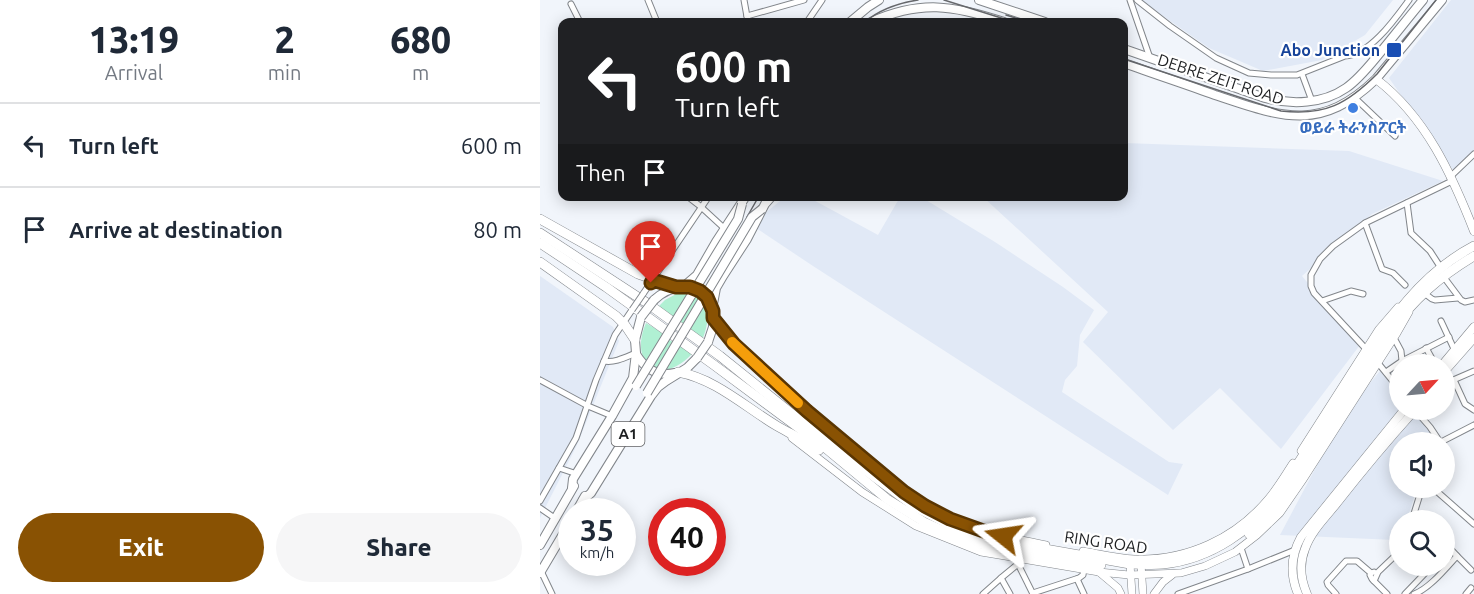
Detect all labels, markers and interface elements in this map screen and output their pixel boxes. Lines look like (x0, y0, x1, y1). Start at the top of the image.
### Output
text: 13:19 (89, 19, 179, 60)
text: 2 (274, 19, 295, 60)
text: 680 (390, 19, 451, 60)
place label: Abo Junction (1281, 41, 1380, 59)
marker: Abo Junction (1385, 41, 1403, 59)
icon: left (576, 42, 654, 120)
text: 600 m (675, 43, 792, 90)
street label: DEBRE ZEIT ROAD (1156, 50, 1286, 108)
text: Arrival (105, 61, 163, 84)
text: min (268, 61, 301, 84)
text: m (412, 61, 429, 84)
text: Turn left (675, 92, 779, 122)
marker: ወይራ ትራንስፖርት (1346, 101, 1360, 115)
place label: ወይራ ትራንስፖርት (1300, 118, 1407, 136)
icon: left (18, 129, 51, 162)
text: Turn left (69, 133, 159, 158)
text: 600 m (461, 133, 522, 158)
icon: arrive (638, 156, 671, 189)
text: Then (576, 160, 626, 185)
icon: arrive (18, 213, 51, 246)
text: Arrive at destination (69, 217, 283, 242)
text: 80 m (473, 217, 522, 242)
pin (625, 221, 676, 283)
icon: arrive (634, 230, 667, 263)
north arrow (1389, 354, 1455, 420)
map controls (1389, 354, 1455, 576)
road number: A1 (612, 422, 644, 446)
button: sound (1389, 432, 1455, 498)
speed limit sign: 40 (648, 498, 726, 576)
position arrow (971, 504, 1035, 568)
button: search (1389, 510, 1455, 576)
button: Exit (18, 513, 264, 582)
button: Share (276, 513, 522, 582)
text: 35 (580, 513, 614, 547)
street label: RING ROAD (1063, 527, 1149, 557)
text: km/h (580, 544, 614, 561)

